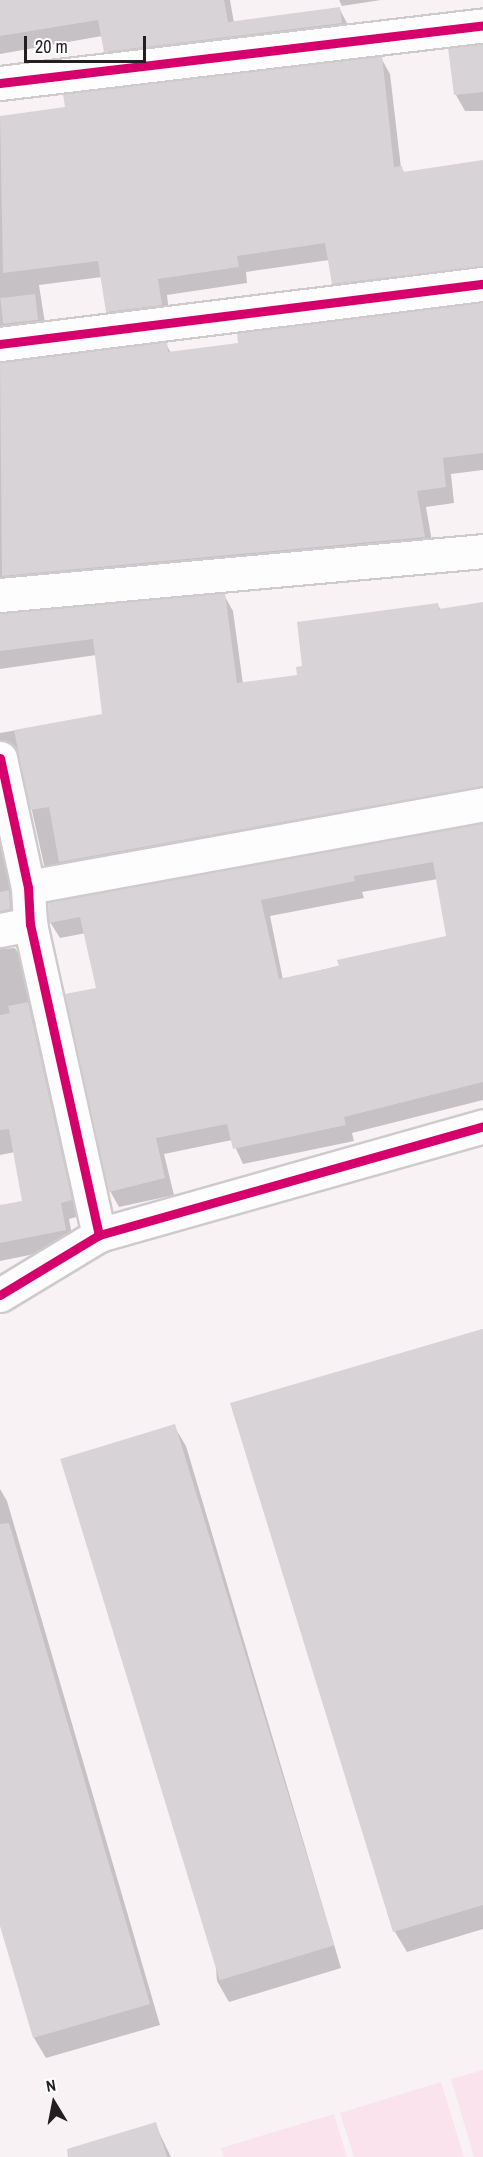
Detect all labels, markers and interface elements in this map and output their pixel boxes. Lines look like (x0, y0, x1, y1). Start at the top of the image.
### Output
scale bar (27, 24, 148, 62)
text: 20 m (35, 34, 68, 59)
north arrow (24, 2073, 84, 2133)
text: N (44, 2074, 57, 2097)

